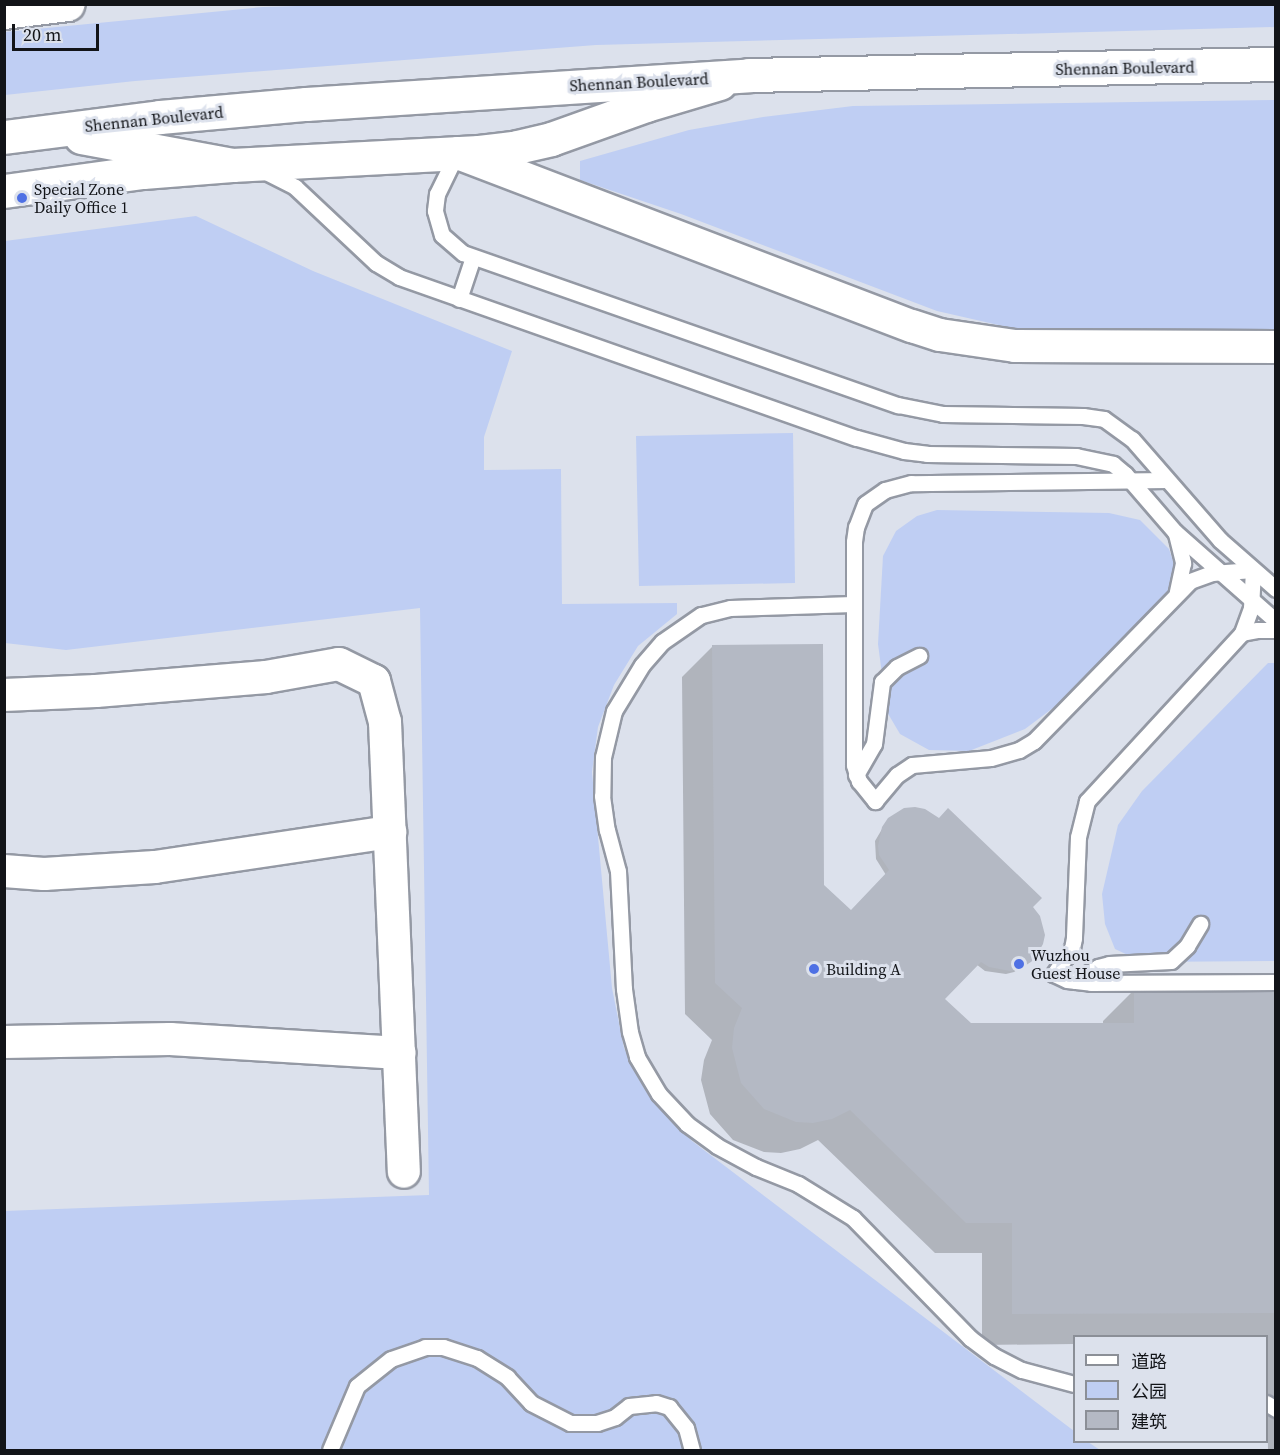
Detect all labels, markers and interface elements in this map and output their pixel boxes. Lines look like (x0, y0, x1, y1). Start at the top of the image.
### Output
scale bar (15, 12, 102, 50)
text: 20 m (23, 22, 61, 47)
street label: Shennan Boulevard (1055, 57, 1195, 79)
street label: Shennan Boulevard (569, 69, 709, 95)
street label: Shennan Boulevard (84, 102, 224, 136)
place label: Special Zone Daily Office 1 (34, 179, 128, 217)
marker: Special Zone Daily Office 1 (15, 191, 29, 205)
place label: Wuzhou Guest House (1031, 945, 1120, 983)
marker: Wuzhou Guest House (1012, 957, 1026, 971)
place label: Building A (826, 959, 901, 979)
marker: Building A (807, 962, 821, 976)
legend (1073, 1335, 1268, 1443)
text: 道路 (1131, 1349, 1167, 1374)
text: 公园 (1131, 1379, 1167, 1404)
text: 建筑 (1131, 1409, 1167, 1434)

